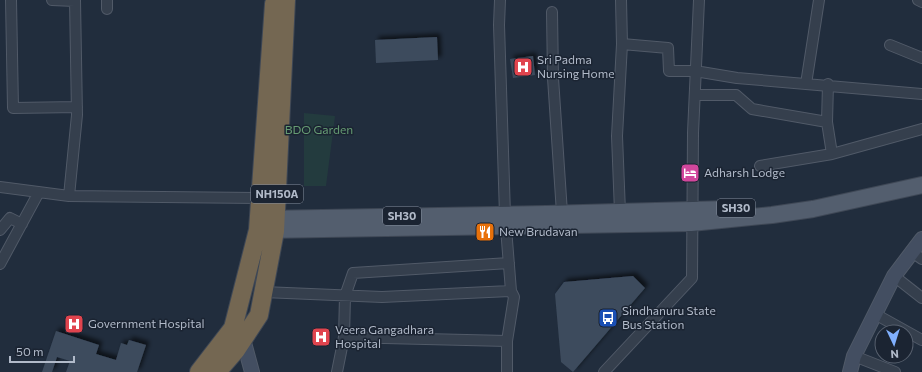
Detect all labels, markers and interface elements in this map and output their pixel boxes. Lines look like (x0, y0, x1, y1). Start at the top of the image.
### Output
place label: Sri Padma Nursing Home (537, 52, 615, 80)
hospital icon: Sri Padma Nursing Home (512, 56, 534, 78)
park label: BDO Garden (285, 122, 353, 136)
hotel icon: Adharsh Lodge (679, 162, 701, 184)
place label: Adharsh Lodge (704, 165, 785, 179)
road number: NH150A (251, 185, 303, 203)
road number: SH30 (717, 199, 755, 217)
road number: SH30 (383, 207, 421, 225)
restaurant icon: New Brudavan (474, 221, 496, 243)
place label: New Brudavan (499, 224, 578, 238)
place label: Sindhanuru State Bus Station (622, 303, 716, 331)
bus stop icon: Sindhanuru State Bus Station (597, 307, 619, 329)
hospital icon: Government Hospital (63, 313, 85, 335)
place label: Government Hospital (88, 316, 205, 330)
place label: Veera Gangadhara Hospital (335, 322, 434, 350)
north arrow (874, 324, 914, 364)
hospital icon: Veera Gangadhara Hospital (310, 326, 332, 348)
scale bar (10, 338, 74, 364)
text: 50 m (16, 344, 44, 358)
text: N (890, 348, 899, 361)

